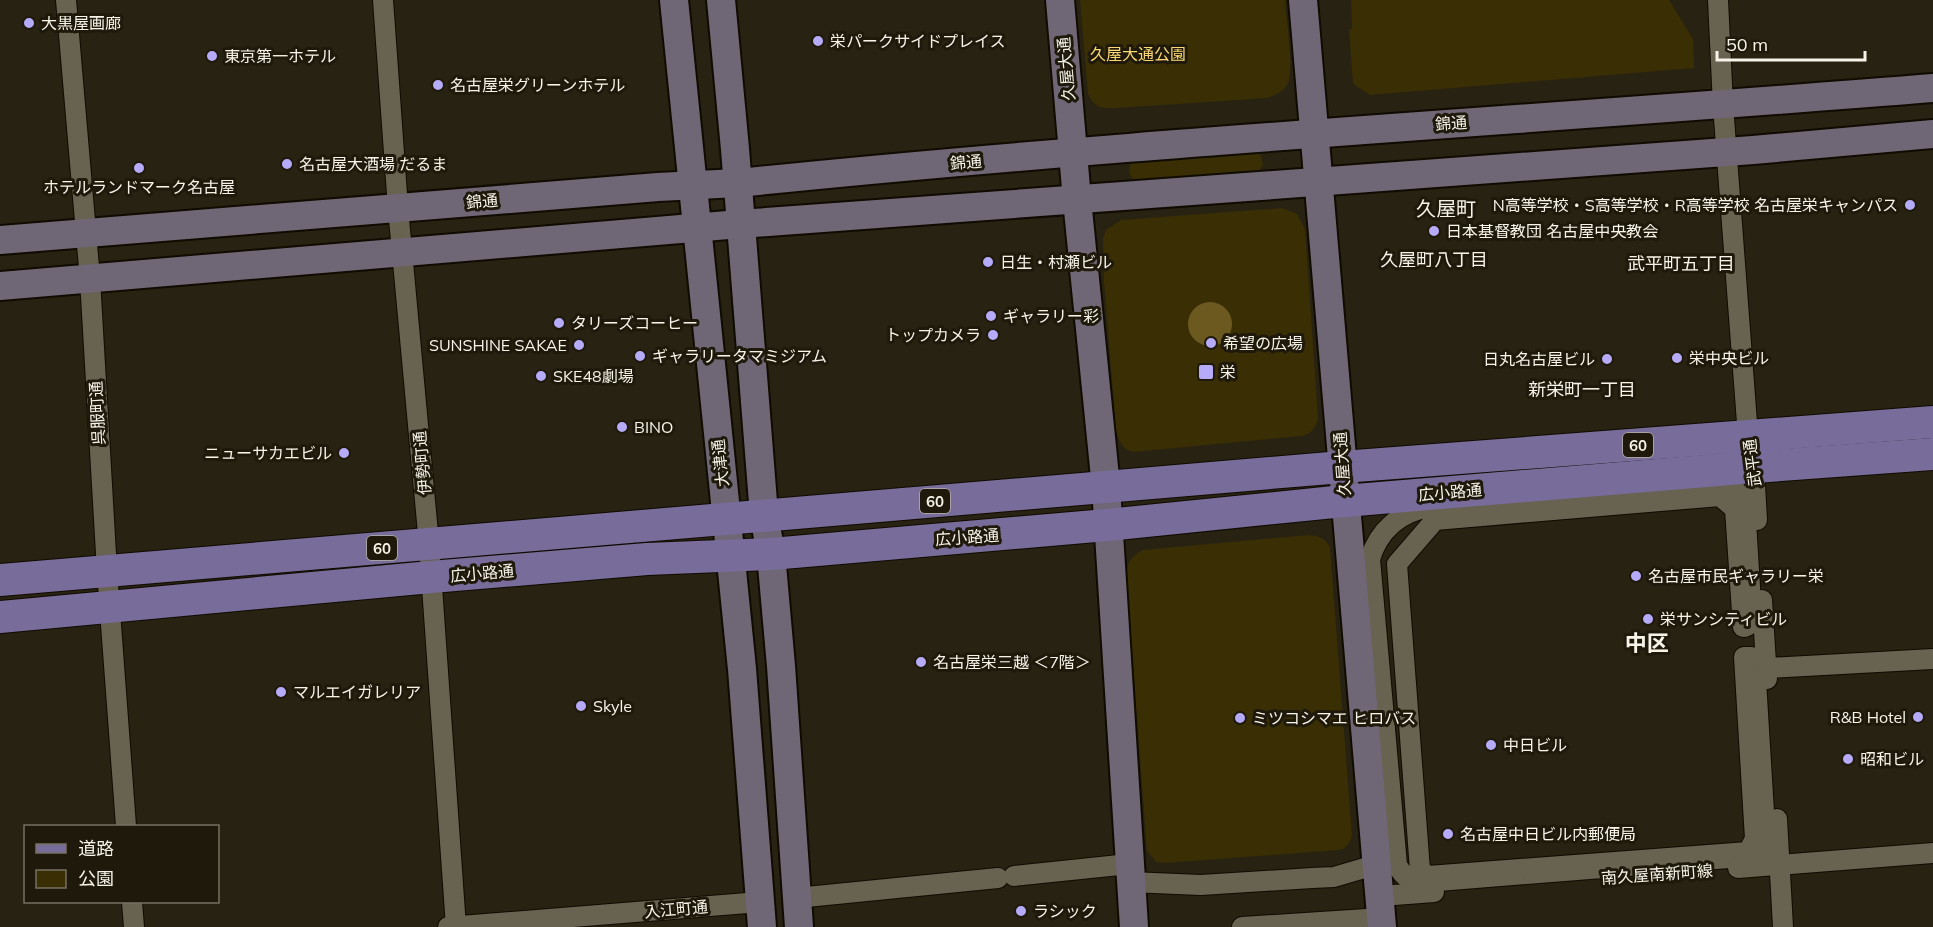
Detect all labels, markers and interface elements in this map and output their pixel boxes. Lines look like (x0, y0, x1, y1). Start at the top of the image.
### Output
place label: 大黒屋画廊 (41, 13, 121, 33)
marker: 大黒屋画廊 (22, 16, 36, 30)
scale bar (1717, 24, 1866, 62)
place label: 栄パークサイドプレイス (830, 31, 1006, 51)
text: 50 m (1726, 33, 1768, 56)
marker: 栄パークサイドプレイス (811, 34, 825, 48)
street label: 久屋大通 (1053, 36, 1079, 102)
park label: 久屋大通公園 (1090, 44, 1186, 64)
place label: 東京第一ホテル (224, 46, 336, 66)
marker: 東京第一ホテル (205, 49, 219, 63)
place label: 名古屋栄グリーンホテル (450, 75, 625, 95)
marker: 名古屋栄グリーンホテル (431, 78, 445, 92)
street label: 錦通 (1434, 112, 1468, 134)
street label: 錦通 (949, 151, 983, 173)
place label: 名古屋大酒場 だるま (299, 154, 447, 174)
marker: 名古屋大酒場 だるま (280, 157, 294, 171)
marker: ホテルランドマーク名古屋 (132, 161, 146, 175)
place label: ホテルランドマーク名古屋 (43, 177, 235, 197)
street label: 錦通 (465, 190, 499, 212)
place label: N高等学校・S高等学校・R高等学校 名古屋栄キャンパス (1493, 195, 1898, 215)
district label: 久屋町 (1416, 196, 1476, 221)
marker: N高等学校・S高等学校・R高等学校 名古屋栄キャンパス (1903, 198, 1917, 212)
place label: 日本基督教団 名古屋中央教会 (1446, 221, 1658, 241)
marker: 日本基督教団 名古屋中央教会 (1427, 224, 1441, 238)
district label: 久屋町八丁目 (1380, 248, 1488, 271)
place label: 日生・村瀬ビル (1000, 252, 1112, 272)
district label: 武平町五丁目 (1627, 252, 1735, 275)
marker: 日生・村瀬ビル (981, 255, 995, 269)
place label: ギャラリー彩 (1003, 306, 1099, 326)
marker: ギャラリー彩 (984, 309, 998, 323)
place label: タリーズコーヒー (571, 313, 698, 333)
marker: タリーズコーヒー (552, 316, 566, 330)
place label: トップカメラ (885, 325, 981, 345)
marker: トップカメラ (986, 328, 1000, 342)
place label: 希望の広場 (1223, 333, 1303, 353)
place label: SUNSHINE SAKAE (429, 335, 567, 355)
marker: 希望の広場 (1204, 336, 1218, 350)
marker: SUNSHINE SAKAE (572, 338, 586, 352)
place label: ギャラリータマミジアム (652, 346, 827, 366)
place label: 栄中央ビル (1689, 348, 1769, 368)
marker: ギャラリータマミジアム (633, 349, 647, 363)
place label: 日丸名古屋ビル (1483, 349, 1595, 369)
marker: 栄中央ビル (1670, 351, 1684, 365)
marker: 日丸名古屋ビル (1600, 352, 1614, 366)
place label: 栄 (1220, 362, 1236, 382)
marker: 栄 (1197, 363, 1215, 381)
place label: SKE48劇場 (553, 366, 634, 386)
marker: SKE48劇場 (534, 369, 548, 383)
district label: 新栄町一丁目 (1528, 378, 1636, 401)
street label: 呉服町通 (85, 381, 109, 445)
place label: BINO (634, 417, 673, 437)
marker: BINO (615, 420, 629, 434)
street label: 伊勢町通 (409, 430, 435, 496)
street label: 久屋大通 (1330, 431, 1354, 497)
road number: 60 (1623, 433, 1653, 457)
street label: 大津通 (708, 438, 732, 488)
street label: 武平通 (1739, 438, 1765, 488)
place label: ニューサカエビル (204, 443, 332, 463)
marker: ニューサカエビル (337, 446, 351, 460)
street label: 広小路通 (1417, 479, 1483, 505)
road number: 60 (920, 489, 950, 513)
street label: 広小路通 (934, 525, 1000, 549)
road number: 60 (367, 536, 397, 560)
street label: 広小路通 (449, 560, 515, 586)
place label: 名古屋市民ギャラリー栄 (1648, 566, 1824, 586)
marker: 名古屋市民ギャラリー栄 (1629, 569, 1643, 583)
place label: 栄サンシティビル (1660, 609, 1787, 629)
marker: 栄サンシティビル (1641, 612, 1655, 626)
district label: 中区 (1625, 629, 1669, 657)
place label: 名古屋栄三越 ＜7階＞ (933, 652, 1091, 672)
marker: 名古屋栄三越 ＜7階＞ (914, 655, 928, 669)
place label: マルエイガレリア (293, 682, 421, 702)
marker: マルエイガレリア (274, 685, 288, 699)
place label: Skyle (593, 696, 632, 716)
marker: Skyle (574, 699, 588, 713)
place label: R&B Hotel (1830, 707, 1906, 727)
place label: ミツコシマエ ヒロバス (1252, 708, 1416, 728)
marker: R&B Hotel (1911, 710, 1925, 724)
marker: ミツコシマエ ヒロバス (1233, 711, 1247, 725)
place label: 中日ビル (1503, 735, 1567, 755)
marker: 中日ビル (1484, 738, 1498, 752)
place label: 昭和ビル (1860, 749, 1924, 769)
marker: 昭和ビル (1841, 752, 1855, 766)
place label: 名古屋中日ビル内郵便局 (1460, 824, 1636, 844)
legend (24, 825, 219, 903)
marker: 名古屋中日ビル内郵便局 (1441, 827, 1455, 841)
text: 道路 (78, 837, 114, 860)
street label: 南久屋南新町線 (1600, 860, 1714, 888)
text: 公園 (78, 867, 114, 890)
street label: 入江町通 (643, 896, 709, 922)
place label: ラシック (1033, 901, 1097, 921)
marker: ラシック (1014, 904, 1028, 918)

